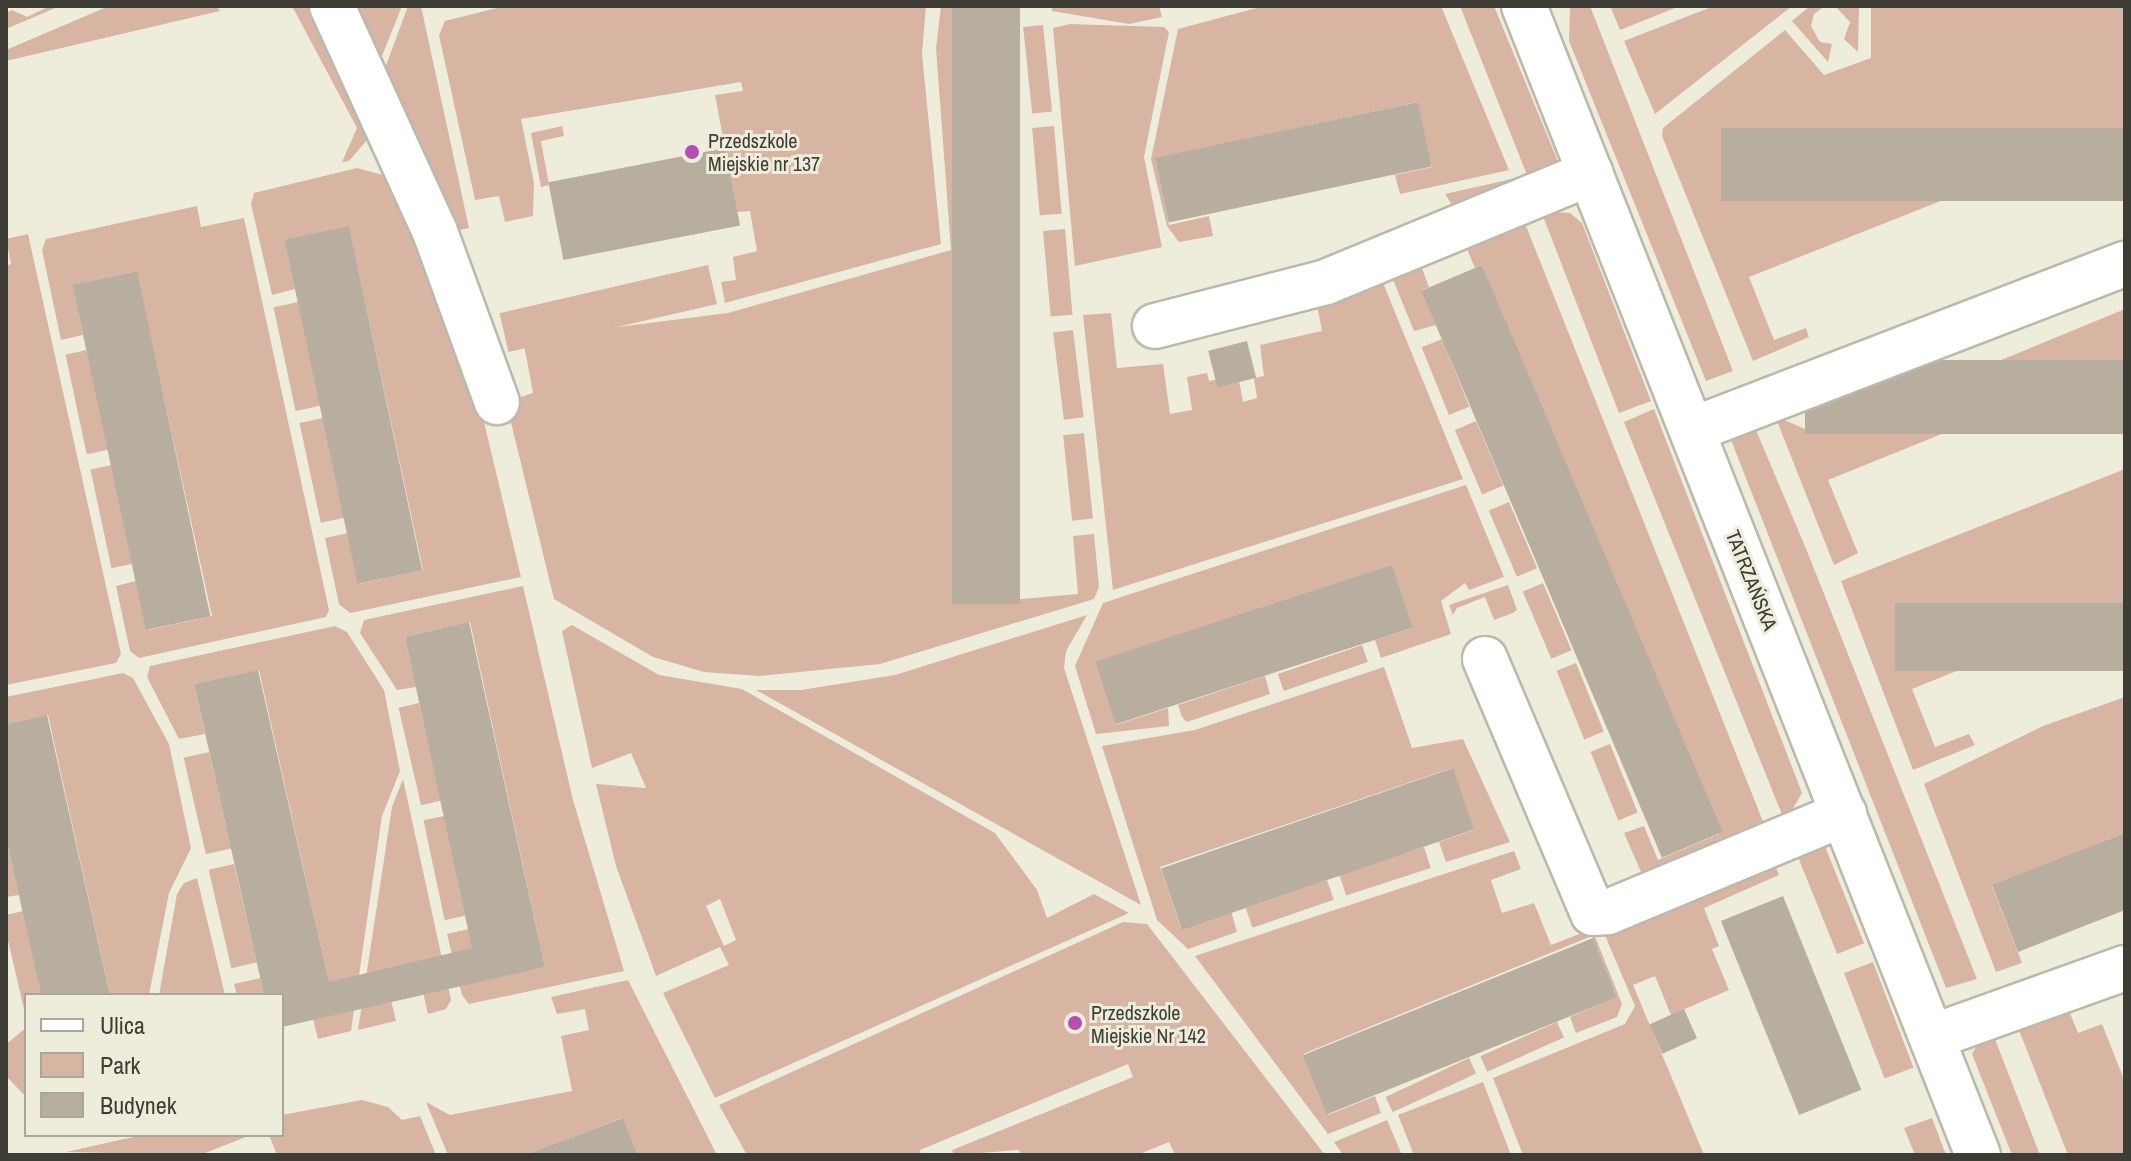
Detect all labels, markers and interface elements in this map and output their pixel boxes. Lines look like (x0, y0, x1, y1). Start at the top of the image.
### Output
place label: Przedszkole Miejskie nr 137 (708, 128, 820, 175)
marker: Przedszkole Miejskie nr 137 (683, 143, 701, 161)
street label: TATRZAŃSKA (1721, 526, 1783, 634)
legend (24, 993, 284, 1137)
place label: Przedszkole Miejskie Nr 142 (1091, 1000, 1206, 1047)
text: Ulica (100, 1009, 145, 1041)
marker: Przedszkole Miejskie Nr 142 (1066, 1014, 1084, 1032)
text: Park (100, 1049, 140, 1081)
text: Budynek (100, 1089, 177, 1121)

